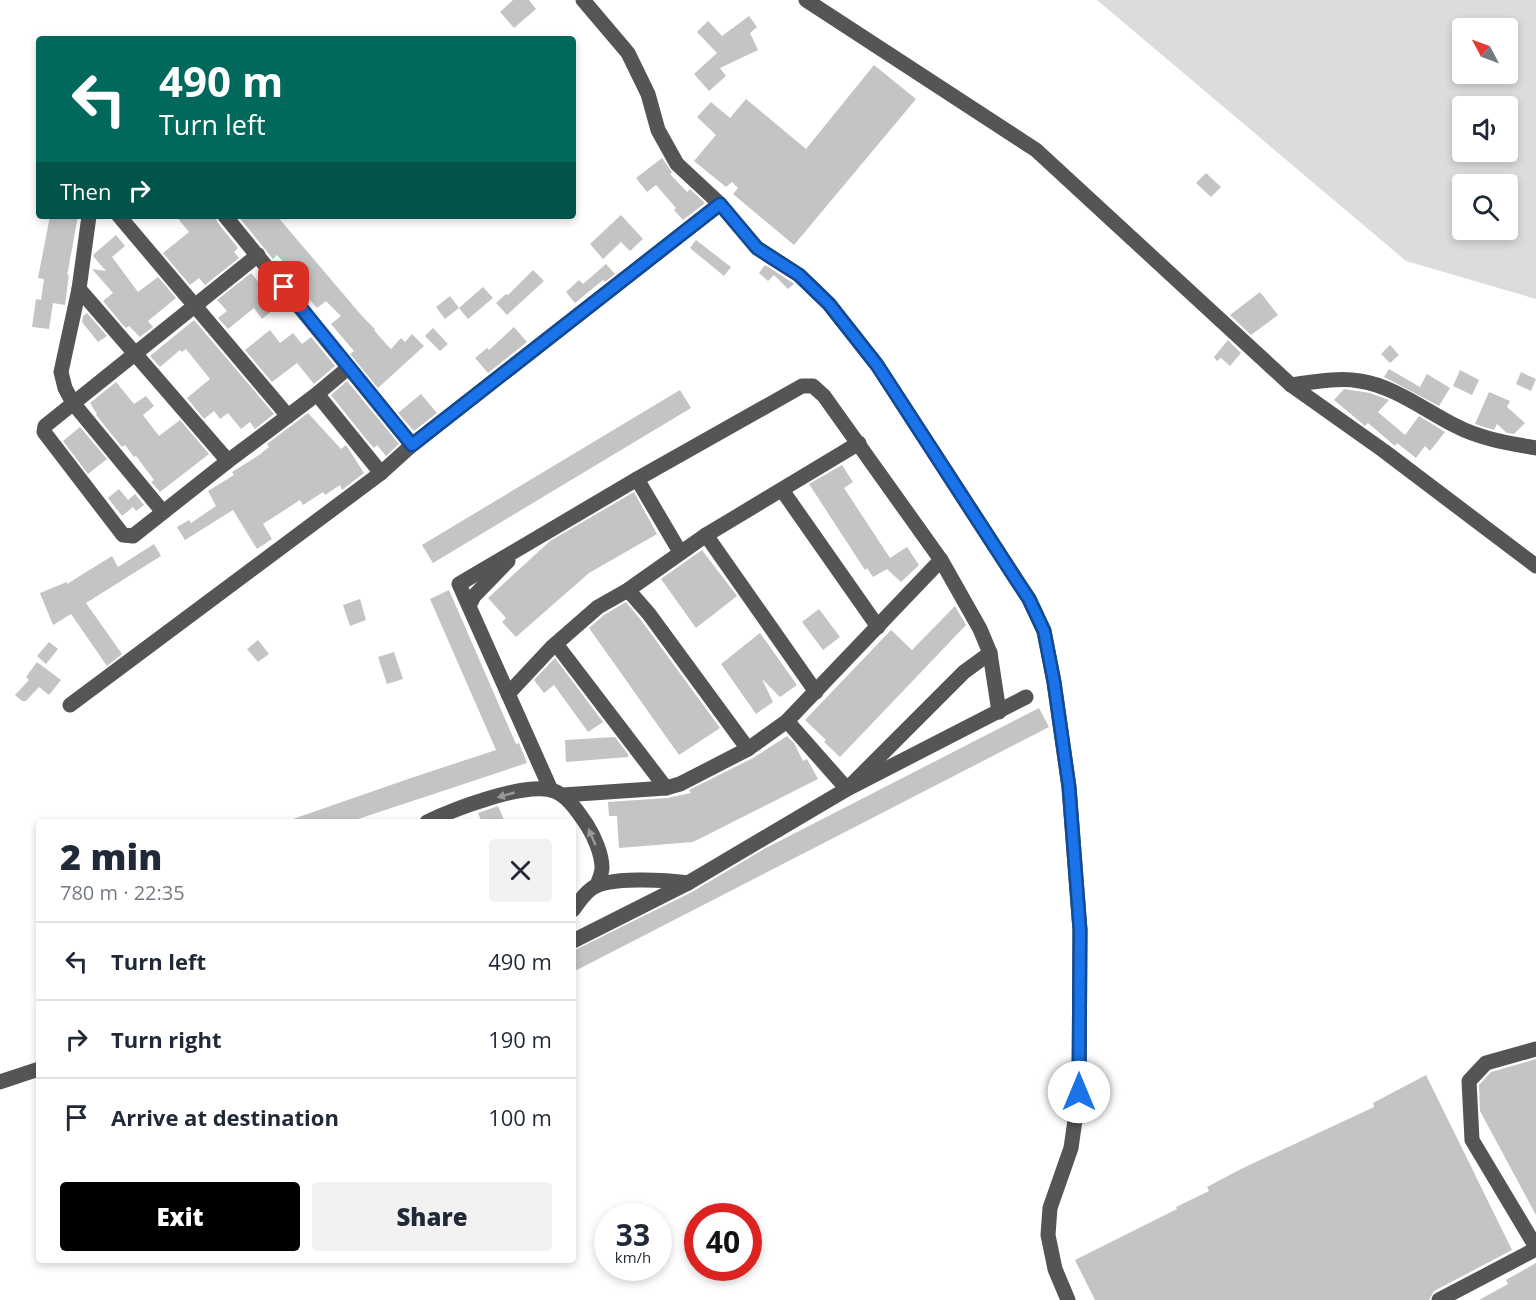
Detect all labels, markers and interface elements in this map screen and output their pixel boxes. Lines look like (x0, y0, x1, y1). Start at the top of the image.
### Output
north arrow (1452, 18, 1518, 84)
map controls (1452, 18, 1518, 240)
text: 490 m (159, 52, 283, 109)
icon: left (60, 60, 138, 138)
button: sound (1452, 96, 1518, 162)
text: Turn left (159, 106, 266, 143)
icon: right (123, 174, 156, 207)
button: search (1452, 174, 1518, 240)
text: Then (60, 176, 111, 206)
pin (258, 261, 309, 312)
icon: arrive (267, 270, 300, 303)
one-way arrow (497, 791, 515, 800)
one-way arrow (588, 828, 597, 845)
text: 2 min (60, 832, 162, 881)
button: close (489, 839, 552, 902)
text: 780 m · 22:35 (60, 879, 185, 906)
icon: left (60, 945, 93, 978)
text: Turn left (111, 946, 206, 976)
text: 490 m (488, 946, 552, 976)
icon: right (60, 1023, 93, 1056)
text: Turn right (111, 1024, 222, 1054)
text: 190 m (488, 1024, 552, 1054)
position arrow (1047, 1060, 1111, 1124)
icon: arrive (60, 1101, 93, 1134)
text: Arrive at destination (111, 1102, 339, 1132)
text: 100 m (488, 1102, 552, 1132)
button: Exit (60, 1182, 300, 1251)
button: Share (312, 1182, 552, 1251)
speed limit sign: 40 (684, 1203, 762, 1281)
text: 33 (616, 1214, 650, 1255)
text: km/h (615, 1247, 651, 1267)

